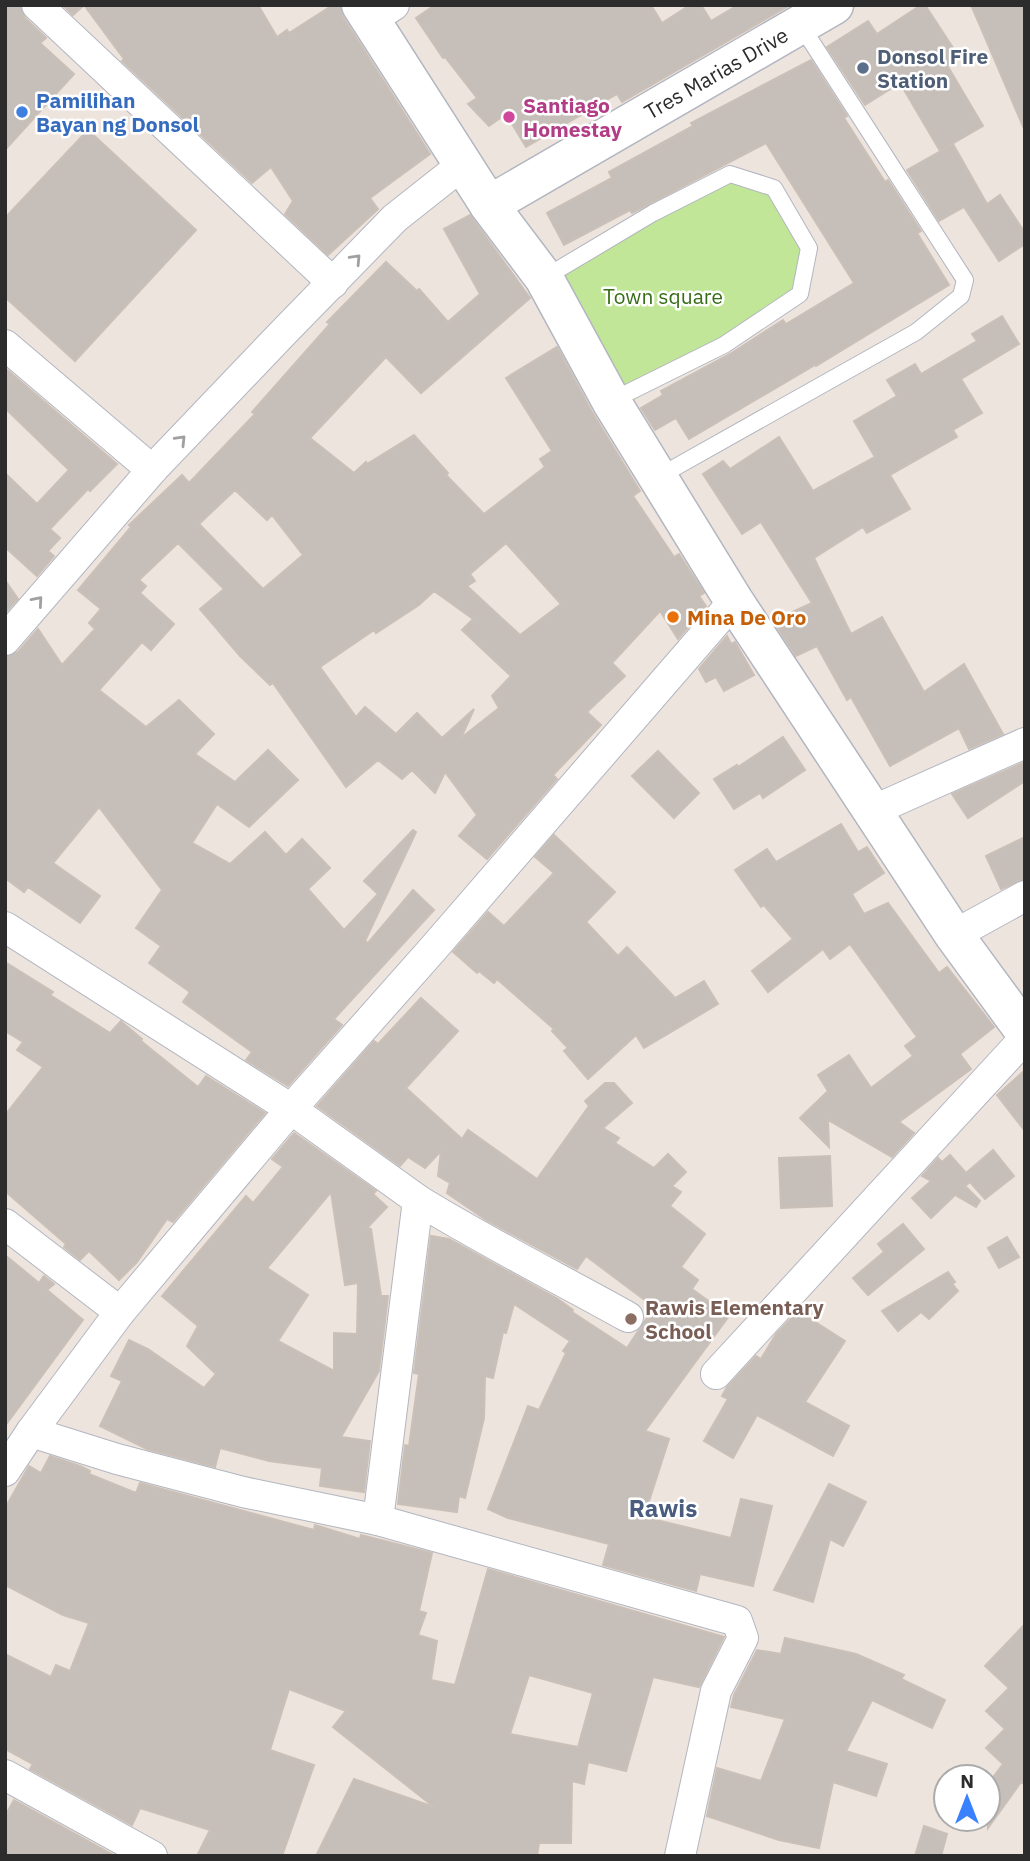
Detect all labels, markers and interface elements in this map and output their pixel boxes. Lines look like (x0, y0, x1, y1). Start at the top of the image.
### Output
street label: Tres Marias Drive (639, 20, 793, 126)
place label: Donsol Fire Station (877, 42, 988, 94)
marker: Donsol Fire Station (855, 60, 871, 76)
place label: Pamilihan Bayan ng Donsol (36, 86, 199, 138)
place label: Santiago Homestay (523, 91, 623, 143)
marker: Pamilihan Bayan ng Donsol (14, 104, 30, 120)
marker: Santiago Homestay (501, 109, 517, 125)
one-way arrow (348, 254, 360, 267)
park label: Town square (603, 282, 723, 310)
one-way arrow (172, 435, 185, 448)
one-way arrow (30, 597, 43, 609)
place label: Mina De Oro (687, 603, 806, 631)
marker: Mina De Oro (665, 609, 681, 625)
place label: Rawis Elementary School (645, 1293, 825, 1345)
marker: Rawis Elementary School (623, 1311, 639, 1327)
district label: Rawis (629, 1492, 697, 1524)
north arrow (932, 1763, 1002, 1833)
text: N (960, 1769, 974, 1793)

